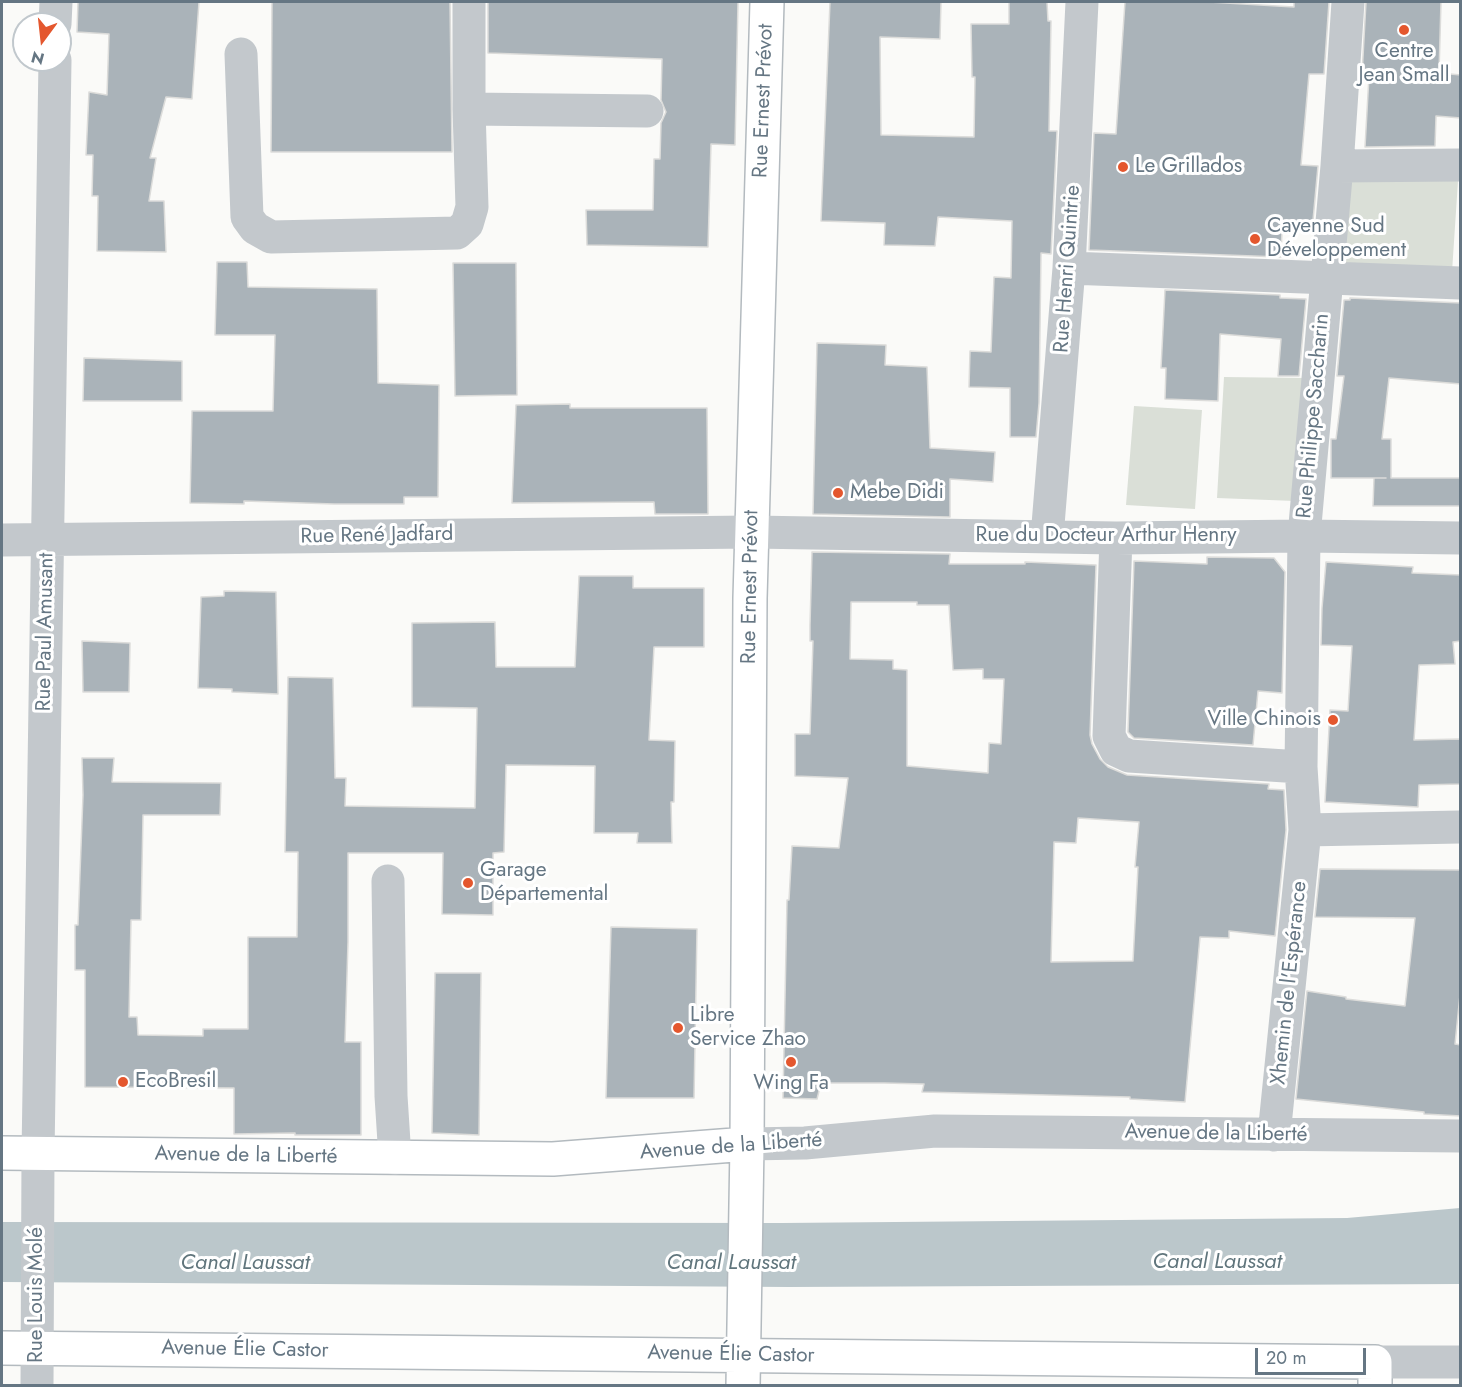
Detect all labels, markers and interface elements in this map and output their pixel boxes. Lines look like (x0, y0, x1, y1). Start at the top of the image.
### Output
north arrow (12, 12, 72, 72)
street label: Rue Ernest Prévot (749, 23, 779, 179)
marker: Centre Jean Small (1397, 23, 1411, 37)
place label: Centre Jean Small (1359, 39, 1449, 89)
text: N (29, 45, 47, 71)
place label: Le Grillados (1135, 154, 1242, 180)
marker: Le Grillados (1116, 160, 1130, 174)
street label: Rue Henri Quintrie (1050, 184, 1086, 354)
place label: Cayenne Sud Développement (1267, 214, 1406, 264)
marker: Cayenne Sud Développement (1248, 232, 1262, 246)
street label: Rue Philippe Saccharin (1292, 312, 1336, 520)
place label: Mebe Didi (850, 480, 944, 506)
marker: Mebe Didi (831, 486, 845, 500)
street label: Rue Ernest Prévot (737, 510, 765, 664)
street label: Rue René Jadfard (300, 522, 454, 550)
street label: Rue du Docteur Arthur Henry (976, 523, 1236, 549)
street label: Rue Paul Amusant (32, 552, 60, 712)
place label: Ville Chinois (1208, 707, 1321, 733)
marker: Ville Chinois (1326, 713, 1340, 727)
place label: Garage Départemental (480, 858, 608, 908)
marker: Garage Départemental (461, 876, 475, 890)
street label: Xhemin de l'Espérance (1267, 880, 1313, 1086)
place label: Libre Service Zhao (690, 1003, 806, 1053)
marker: Libre Service Zhao (671, 1021, 685, 1035)
marker: Wing Fa (784, 1055, 798, 1069)
place label: EcoBresil (135, 1069, 216, 1095)
place label: Wing Fa (753, 1071, 829, 1097)
marker: EcoBresil (116, 1075, 130, 1089)
street label: Avenue de la Liberté (1124, 1120, 1308, 1148)
street label: Avenue de la Liberté (639, 1128, 823, 1166)
street label: Avenue de la Liberté (154, 1142, 338, 1170)
street label: Rue Louis Molé (24, 1227, 50, 1363)
water label: Canal Laussat (1152, 1250, 1282, 1276)
water label: Canal Laussat (180, 1251, 310, 1277)
water label: Canal Laussat (666, 1251, 796, 1277)
street label: Avenue Élie Castor (161, 1336, 329, 1364)
scale bar (1258, 1336, 1369, 1374)
street label: Avenue Élie Castor (647, 1341, 815, 1369)
text: 20 m (1266, 1345, 1306, 1371)

